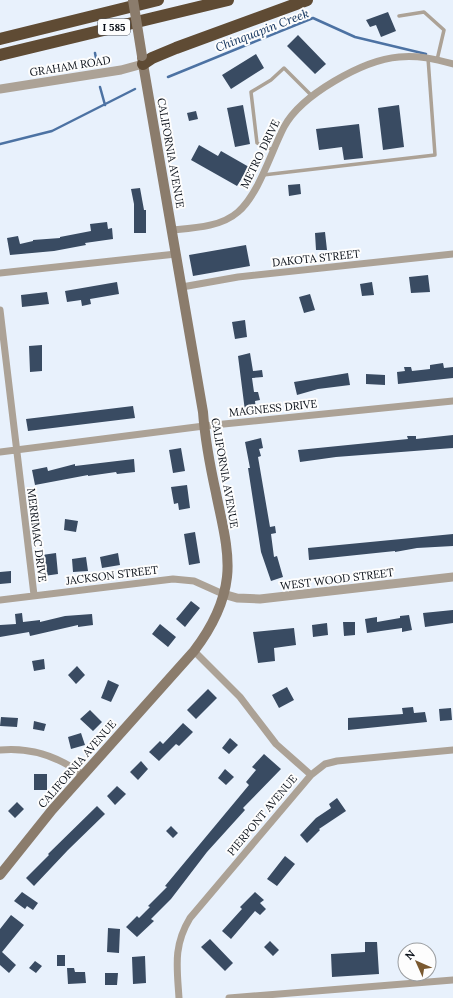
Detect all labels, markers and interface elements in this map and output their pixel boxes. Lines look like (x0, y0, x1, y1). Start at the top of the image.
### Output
water label: Chinquapin Creek (213, 5, 311, 55)
road number: I 585 (98, 19, 130, 35)
street label: GRAHAM ROAD (29, 53, 111, 79)
street label: CALIFORNIA AVENUE (154, 97, 188, 209)
street label: METRO DRIVE (237, 117, 283, 191)
street label: DAKOTA STREET (271, 246, 361, 270)
street label: MAGNESS DRIVE (228, 396, 318, 420)
street label: CALIFORNIA AVENUE (208, 417, 242, 529)
street label: MERRIMAC DRIVE (24, 487, 50, 583)
street label: JACKSON STREET (64, 562, 159, 588)
street label: WEST WOOD STREET (280, 565, 394, 593)
street label: CALIFORNIA AVENUE (35, 717, 119, 811)
street label: PIERPONT AVENUE (224, 771, 300, 858)
north arrow (397, 942, 437, 982)
text: N (402, 947, 418, 963)

